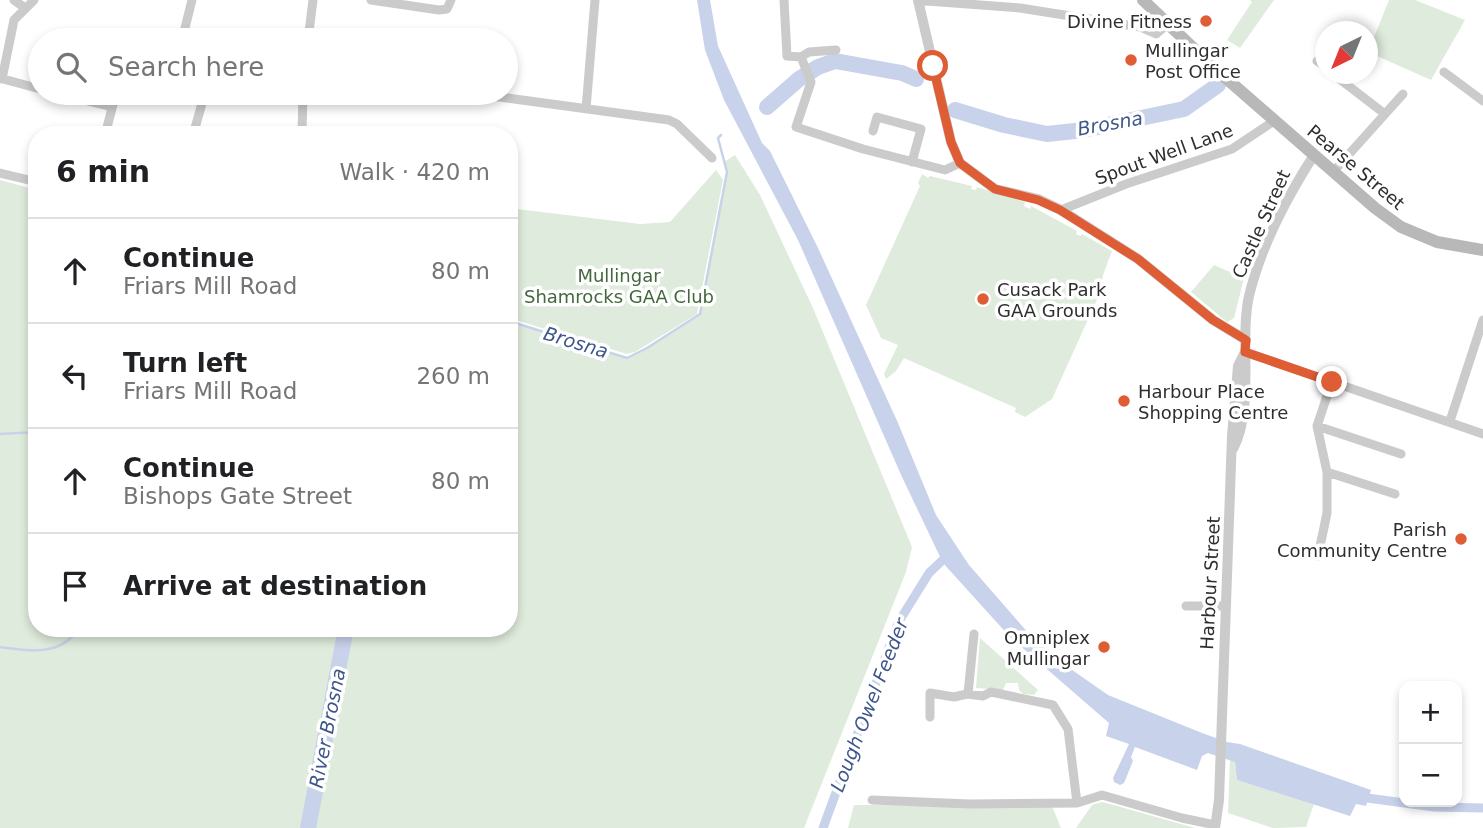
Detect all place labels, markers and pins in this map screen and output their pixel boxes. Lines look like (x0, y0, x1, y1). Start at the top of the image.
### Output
place label: Divine Fitness (1067, 11, 1192, 32)
marker: Divine Fitness (1198, 13, 1214, 29)
place label: Mullingar Post Office (1145, 40, 1241, 82)
marker: Mullingar Post Office (1123, 52, 1139, 68)
place label: Cusack Park GAA Grounds (997, 279, 1117, 321)
marker: Cusack Park GAA Grounds (975, 291, 991, 307)
place label: Harbour Place Shopping Centre (1138, 381, 1288, 423)
marker: Harbour Place Shopping Centre (1116, 393, 1132, 409)
place label: Parish Community Centre (1277, 519, 1447, 561)
marker: Parish Community Centre (1453, 531, 1469, 547)
place label: Omniplex Mullingar (1004, 627, 1091, 669)
marker: Omniplex Mullingar (1096, 639, 1112, 655)

